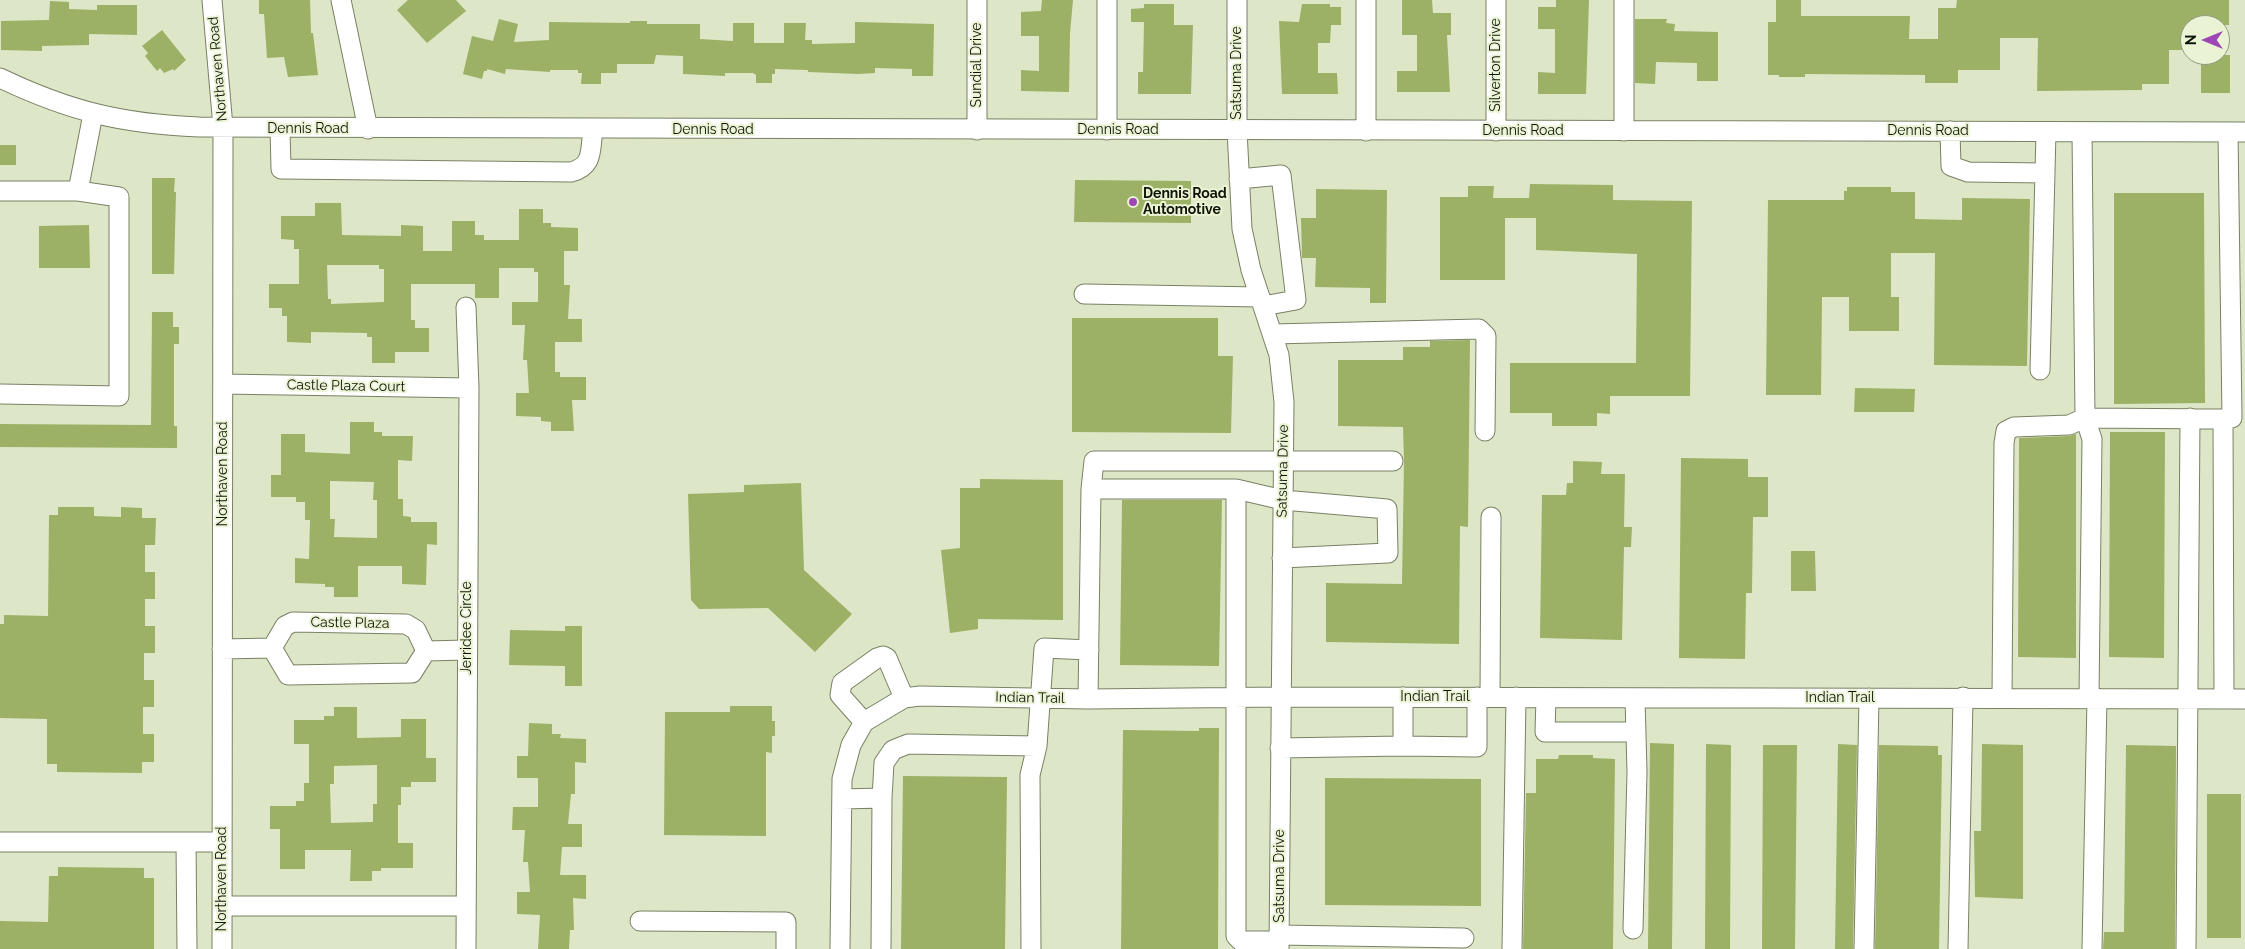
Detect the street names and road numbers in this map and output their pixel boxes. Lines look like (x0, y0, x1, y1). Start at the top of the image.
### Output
street label: Northaven Road (205, 16, 231, 122)
street label: Silverton Drive (1488, 18, 1504, 112)
street label: Sundial Drive (969, 22, 985, 108)
street label: Satsuma Drive (1229, 26, 1245, 120)
street label: Dennis Road (267, 121, 349, 137)
street label: Dennis Road (672, 122, 754, 138)
street label: Dennis Road (1077, 122, 1159, 138)
street label: Dennis Road (1482, 123, 1564, 139)
street label: Dennis Road (1887, 123, 1969, 139)
street label: Castle Plaza Court (287, 377, 405, 395)
street label: Northaven Road (215, 422, 231, 526)
street label: Satsuma Drive (1274, 424, 1292, 518)
street label: Jerridee Circle (459, 581, 475, 675)
street label: Castle Plaza (310, 614, 390, 632)
street label: Indian Trail (995, 689, 1065, 707)
street label: Indian Trail (1400, 689, 1470, 705)
street label: Indian Trail (1805, 690, 1875, 706)
street label: Northaven Road (214, 827, 230, 931)
street label: Satsuma Drive (1272, 829, 1288, 923)

